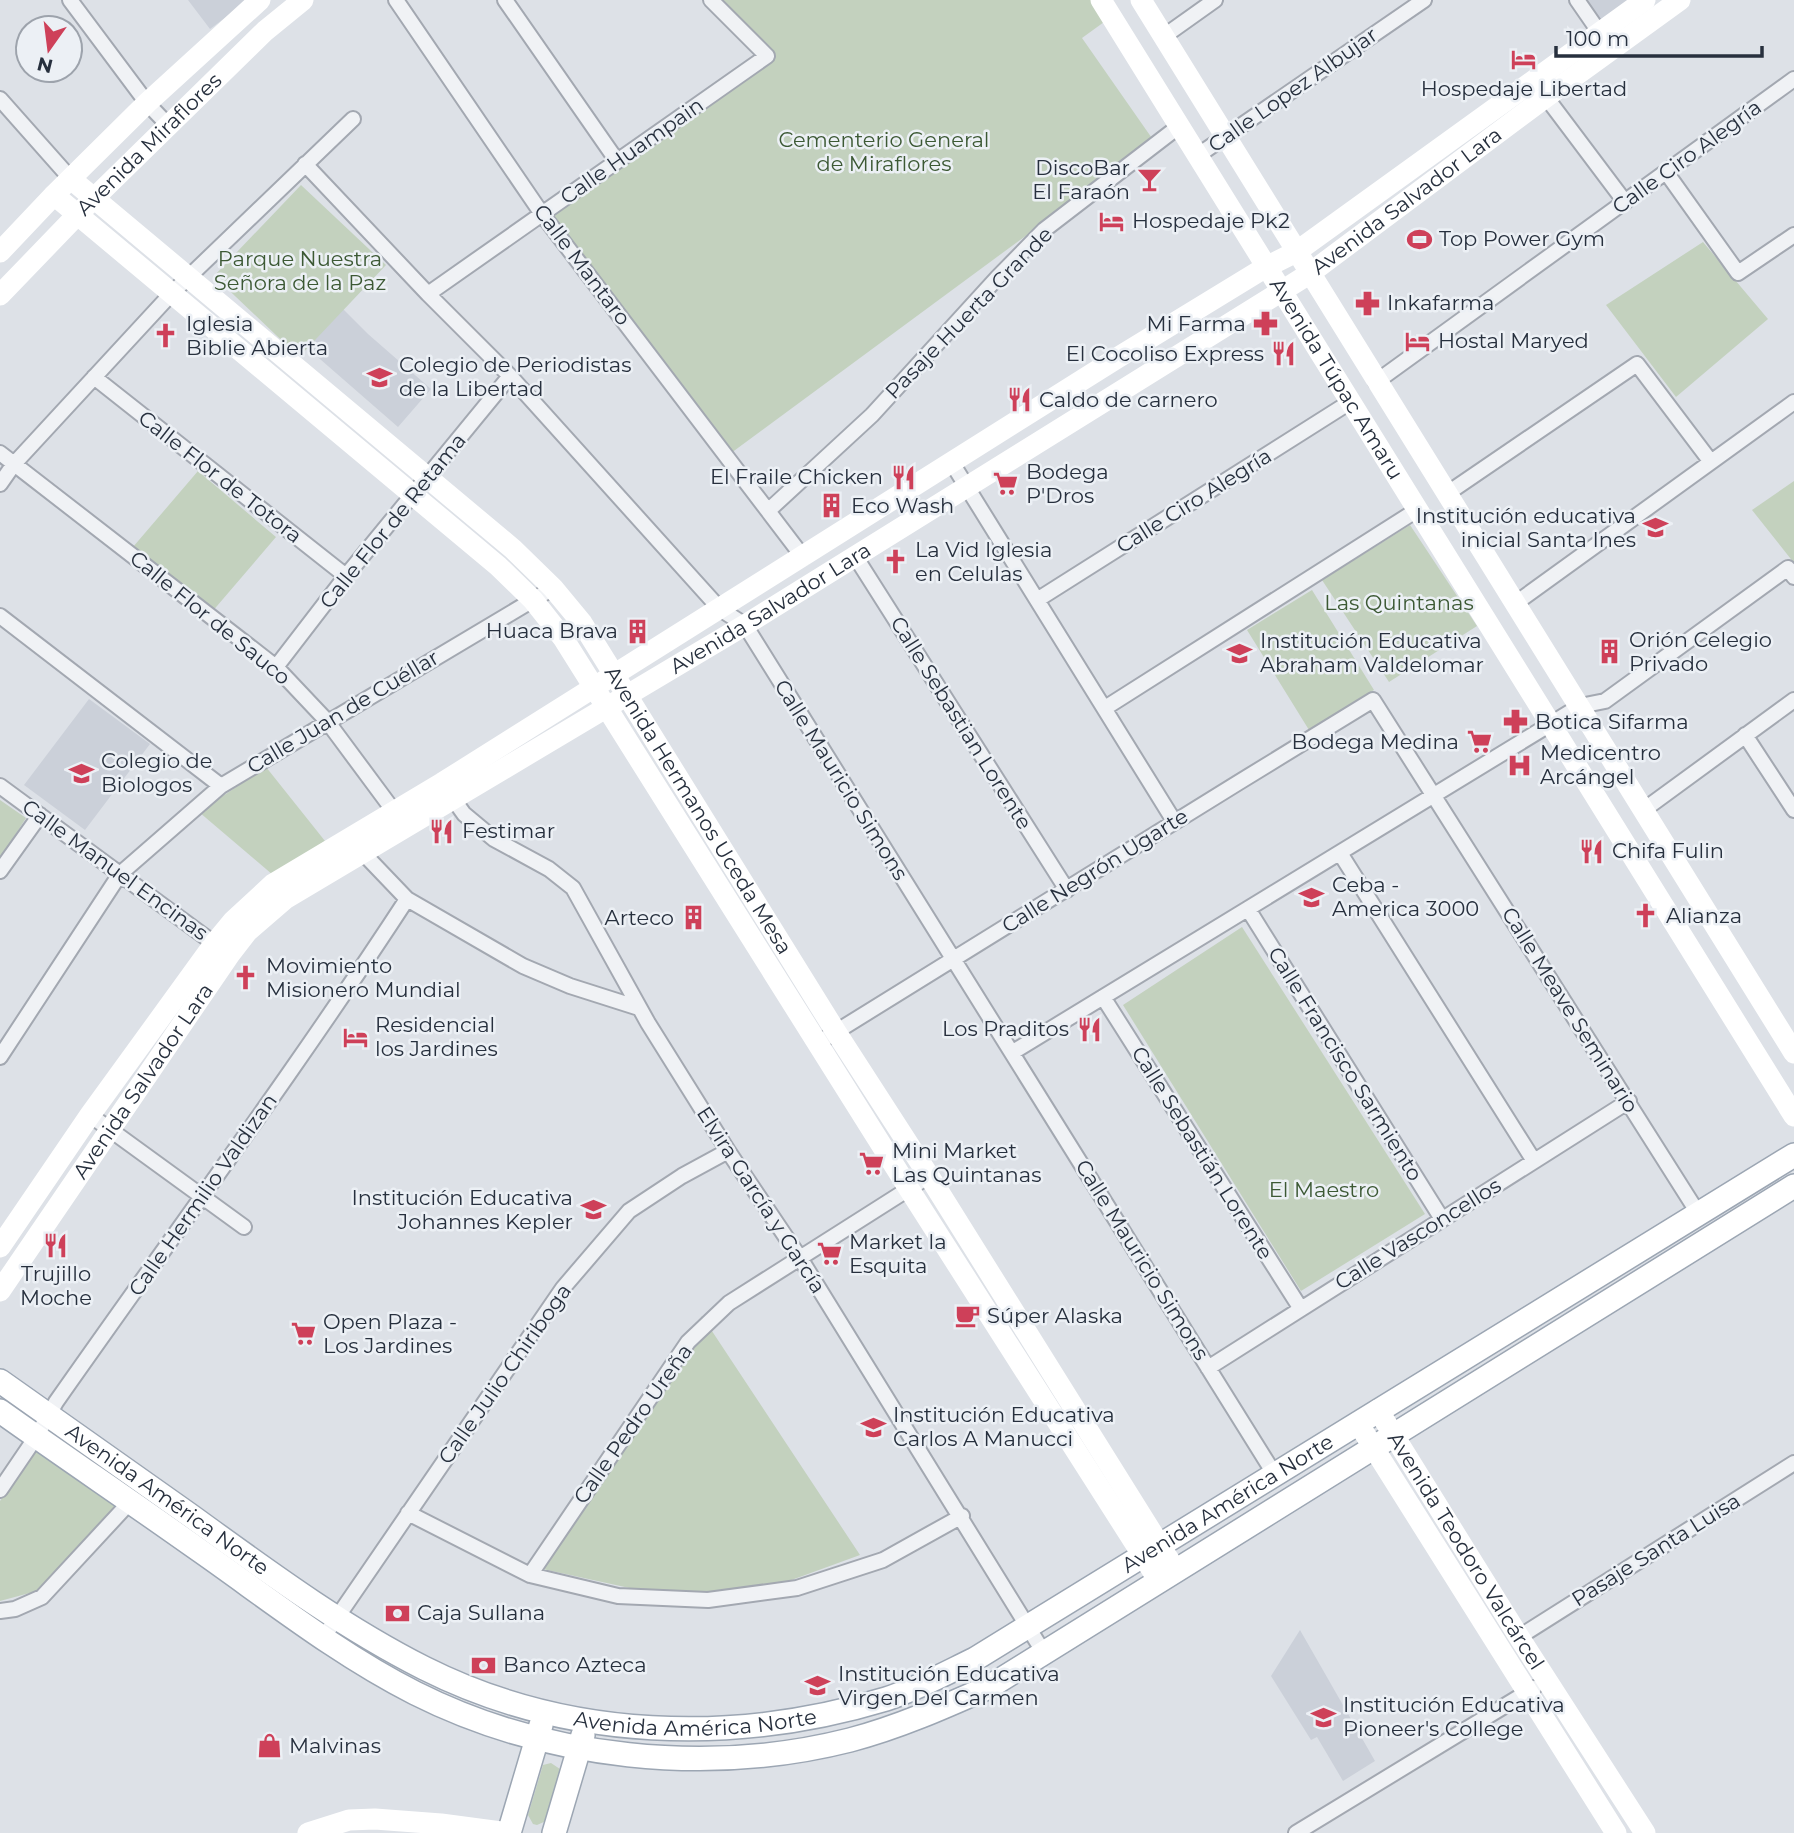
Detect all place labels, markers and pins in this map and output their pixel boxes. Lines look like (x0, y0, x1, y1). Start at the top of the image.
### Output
hotel icon: Hospedaje Libertad (1510, 46, 1538, 74)
place label: Hospedaje Libertad (1421, 76, 1627, 101)
place label: DiscoBar El Faraón (1032, 155, 1130, 204)
bar icon: DiscoBar El Faraón (1136, 166, 1164, 194)
hotel icon: Hospedaje Pk2 (1098, 207, 1126, 235)
place label: Hospedaje Pk2 (1132, 208, 1290, 233)
sports icon: Top Power Gym (1405, 225, 1433, 253)
place label: Top Power Gym (1439, 226, 1605, 251)
pharmacy icon: Inkafarma (1353, 289, 1381, 317)
place label: Inkafarma (1387, 290, 1495, 315)
pharmacy icon: Mi Farma (1252, 310, 1280, 338)
place label: Iglesia Biblie Abierta (186, 311, 328, 360)
place label: Mi Farma (1147, 311, 1246, 336)
church icon: Iglesia Biblie Abierta (152, 322, 180, 350)
hotel icon: Hostal Maryed (1404, 327, 1432, 355)
place label: Hostal Maryed (1438, 328, 1589, 353)
restaurant icon: El Cocoliso Express (1270, 340, 1298, 368)
place label: El Cocoliso Express (1066, 341, 1264, 366)
place label: Colegio de Periodistas de la Libertad (399, 352, 631, 401)
school or university icon: Colegio de Periodistas de la Libertad (365, 363, 393, 391)
restaurant icon: Caldo de carnero (1005, 386, 1033, 414)
place label: Caldo de carnero (1039, 387, 1218, 412)
place label: Bodega P'Dros (1026, 459, 1109, 508)
restaurant icon: El Fraile Chicken (889, 463, 917, 491)
place label: El Fraile Chicken (710, 464, 883, 489)
supermarket icon: Bodega P'Dros (992, 470, 1020, 498)
building icon: Eco Wash (817, 492, 845, 520)
place label: Eco Wash (851, 493, 954, 518)
place label: Institución educativa inicial Santa Ines (1416, 503, 1636, 552)
school or university icon: Institución educativa inicial Santa Ines (1642, 514, 1670, 542)
place label: La Vid Iglesia en Celulas (915, 537, 1052, 586)
church icon: La Vid Iglesia en Celulas (881, 548, 909, 576)
building icon: Huaca Brava (624, 617, 652, 645)
place label: Huaca Brava (486, 618, 618, 643)
place label: Orión Celegio Privado (1629, 627, 1772, 676)
place label: Institución Educativa Abraham Valdelomar (1260, 628, 1484, 677)
building icon: Orión Celegio Privado (1595, 638, 1623, 666)
school or university icon: Institución Educativa Abraham Valdelomar (1226, 639, 1254, 667)
pharmacy icon: Botica Sifarma (1501, 708, 1529, 736)
place label: Botica Sifarma (1535, 709, 1689, 734)
supermarket icon: Bodega Medina (1465, 728, 1493, 756)
place label: Bodega Medina (1292, 729, 1459, 754)
place label: Medicentro Arcángel (1540, 740, 1661, 789)
place label: Colegio de Biologos (101, 748, 213, 797)
hospital icon: Medicentro Arcángel (1506, 751, 1534, 779)
school or university icon: Colegio de Biologos (67, 759, 95, 787)
restaurant icon: Festimar (428, 817, 456, 845)
place label: Festimar (462, 818, 555, 843)
restaurant icon: Chifa Fulin (1578, 837, 1606, 865)
place label: Chifa Fulin (1612, 838, 1724, 863)
place label: Ceba - America 3000 (1332, 872, 1479, 921)
school or university icon: Ceba - America 3000 (1298, 883, 1326, 911)
church icon: Alianza (1632, 902, 1660, 930)
place label: Alianza (1666, 903, 1742, 928)
building icon: Arteco (680, 904, 708, 932)
place label: Arteco (605, 905, 674, 930)
place label: Movimiento Misionero Mundial (266, 953, 461, 1002)
church icon: Movimiento Misionero Mundial (232, 964, 260, 992)
place label: Residencial los Jardines (375, 1012, 498, 1061)
restaurant icon: Los Praditos (1075, 1015, 1103, 1043)
place label: Los Praditos (942, 1016, 1069, 1041)
hotel icon: Residencial los Jardines (341, 1023, 369, 1051)
place label: Mini Market Las Quintanas (892, 1138, 1041, 1187)
supermarket icon: Mini Market Las Quintanas (858, 1149, 886, 1177)
place label: Institución Educativa Johannes Kepler (351, 1185, 573, 1234)
school or university icon: Institución Educativa Johannes Kepler (579, 1196, 607, 1224)
place label: Market la Esquita (849, 1229, 947, 1278)
restaurant icon: Trujillo Moche (42, 1231, 70, 1259)
supermarket icon: Market la Esquita (815, 1240, 843, 1268)
place label: Trujillo Moche (20, 1261, 92, 1310)
cafe icon: Súper Alaska (953, 1302, 981, 1330)
place label: Súper Alaska (987, 1303, 1123, 1328)
place label: Open Plaza - Los Jardines (323, 1309, 457, 1358)
supermarket icon: Open Plaza - Los Jardines (289, 1320, 317, 1348)
place label: Institución Educativa Carlos A Manucci (893, 1402, 1115, 1451)
school or university icon: Institución Educativa Carlos A Manucci (859, 1413, 887, 1441)
bank icon: Caja Sullana (383, 1599, 411, 1627)
place label: Caja Sullana (417, 1600, 545, 1625)
bank icon: Banco Azteca (469, 1651, 497, 1679)
place label: Banco Azteca (503, 1652, 647, 1677)
place label: Institución Educativa Virgen Del Carmen (838, 1661, 1060, 1710)
school or university icon: Institución Educativa Virgen Del Carmen (804, 1672, 832, 1700)
place label: Institución Educativa Pioneer's College (1343, 1692, 1565, 1741)
school or university icon: Institución Educativa Pioneer's College (1309, 1703, 1337, 1731)
shop icon: Malvinas (255, 1732, 283, 1760)
place label: Malvinas (289, 1733, 381, 1758)

